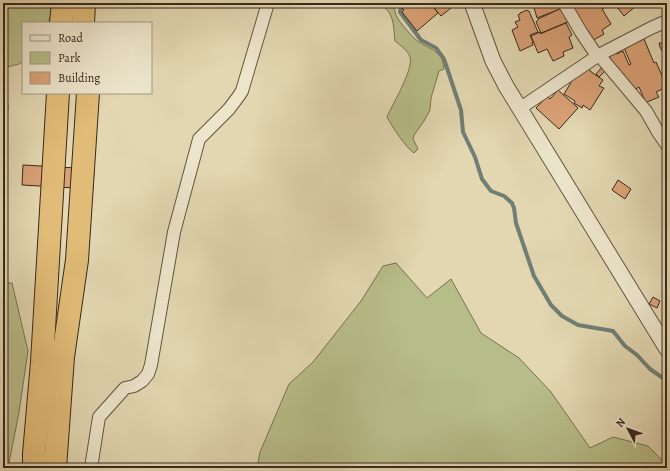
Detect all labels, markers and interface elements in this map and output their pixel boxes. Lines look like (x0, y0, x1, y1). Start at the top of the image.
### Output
legend (22, 22, 152, 94)
text: Road (58, 30, 84, 46)
text: Park (58, 50, 81, 66)
text: Building (58, 70, 100, 86)
north arrow (608, 409, 648, 449)
text: N (613, 415, 629, 431)

